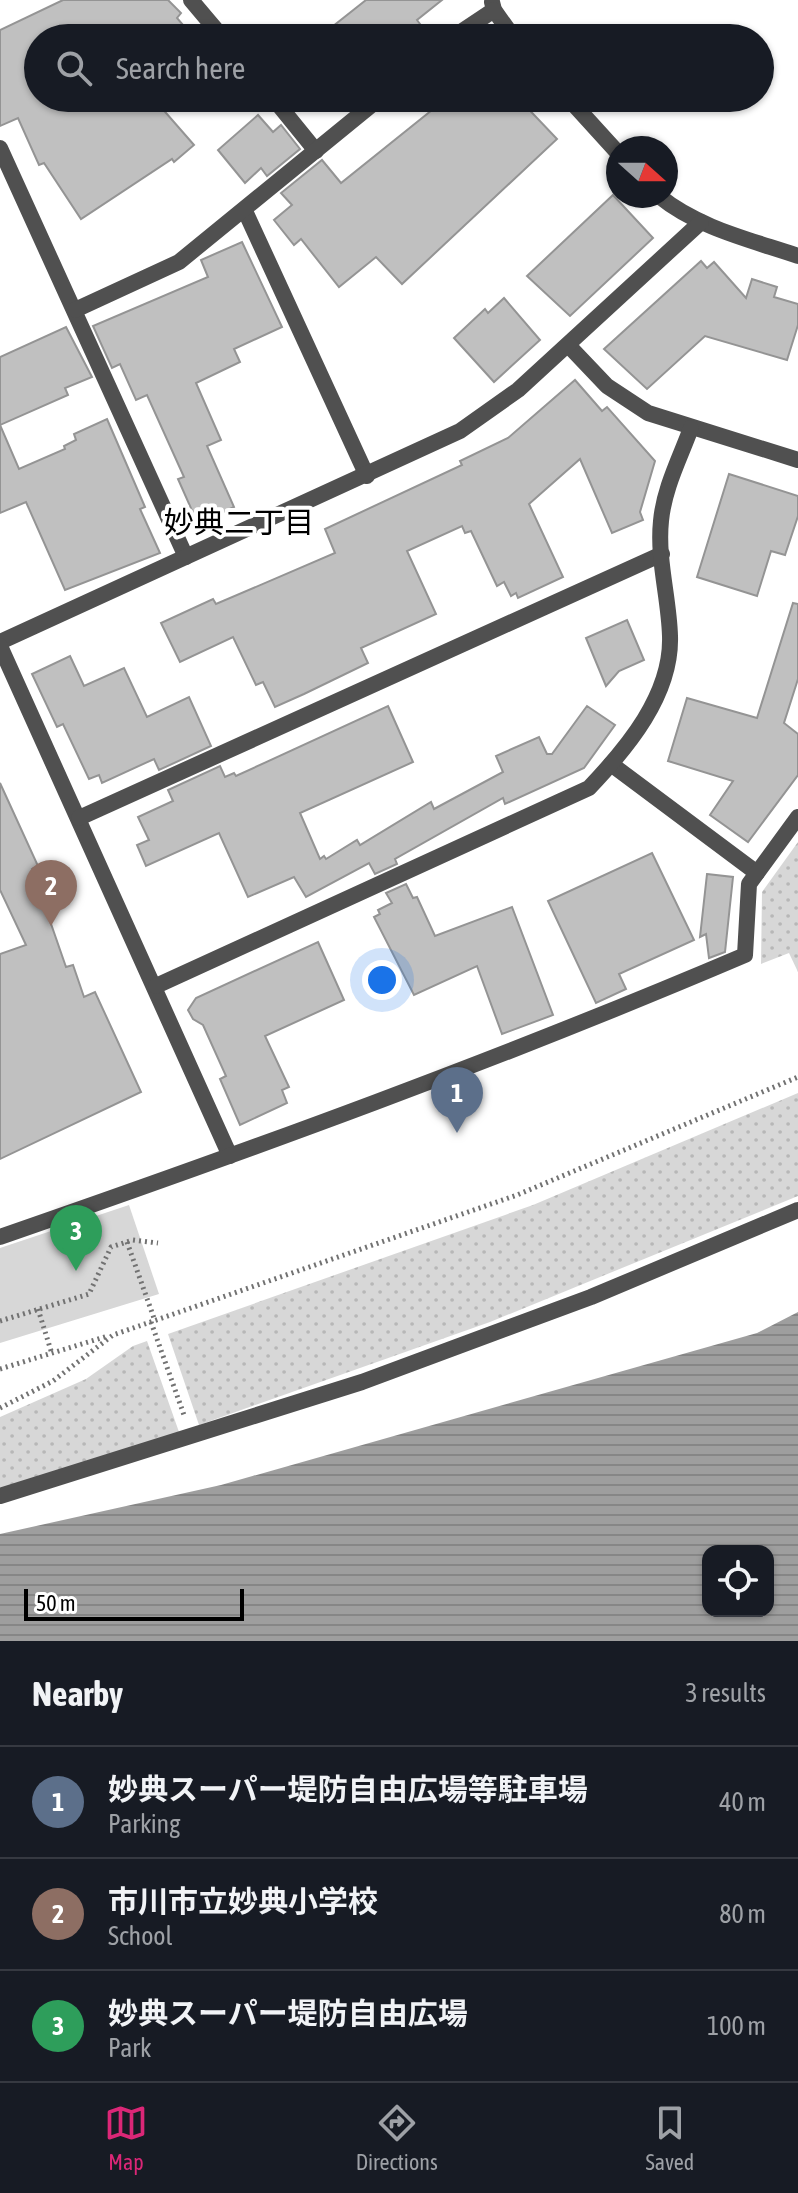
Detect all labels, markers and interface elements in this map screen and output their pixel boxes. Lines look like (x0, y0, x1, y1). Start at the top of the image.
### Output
search box (24, 24, 774, 112)
icon: search (52, 46, 96, 90)
text: Search here (116, 51, 245, 85)
north arrow (606, 136, 678, 208)
district label: 妙典二丁目 (164, 505, 314, 539)
pin: 2 (25, 860, 77, 926)
your location (362, 960, 402, 1000)
pin: 1 (431, 1067, 483, 1133)
pin: 3 (50, 1205, 102, 1271)
map controls (702, 1545, 774, 1617)
button: locate (702, 1545, 774, 1617)
scale bar (24, 1585, 244, 1621)
text: 50 m (36, 1590, 76, 1616)
text: Nearby (32, 1674, 123, 1713)
text: 3 results (685, 1678, 766, 1708)
text: 妙典スーパー堤防自由広場等駐車場 (108, 1772, 588, 1806)
text: 1 (52, 1787, 64, 1817)
text: 40 m (719, 1787, 766, 1817)
text: Parking (108, 1809, 180, 1839)
text: 市川市立妙典小学校 (108, 1884, 378, 1918)
text: 2 (52, 1899, 64, 1929)
text: 80 m (719, 1899, 766, 1929)
text: School (108, 1921, 172, 1951)
text: 妙典スーパー堤防自由広場 (108, 1996, 468, 2030)
text: 3 (52, 2011, 64, 2041)
text: 100 m (707, 2011, 766, 2041)
text: Park (108, 2033, 151, 2063)
tab: Map (104, 2101, 148, 2175)
tab: Directions (356, 2101, 438, 2175)
tab: Saved (645, 2101, 694, 2175)

